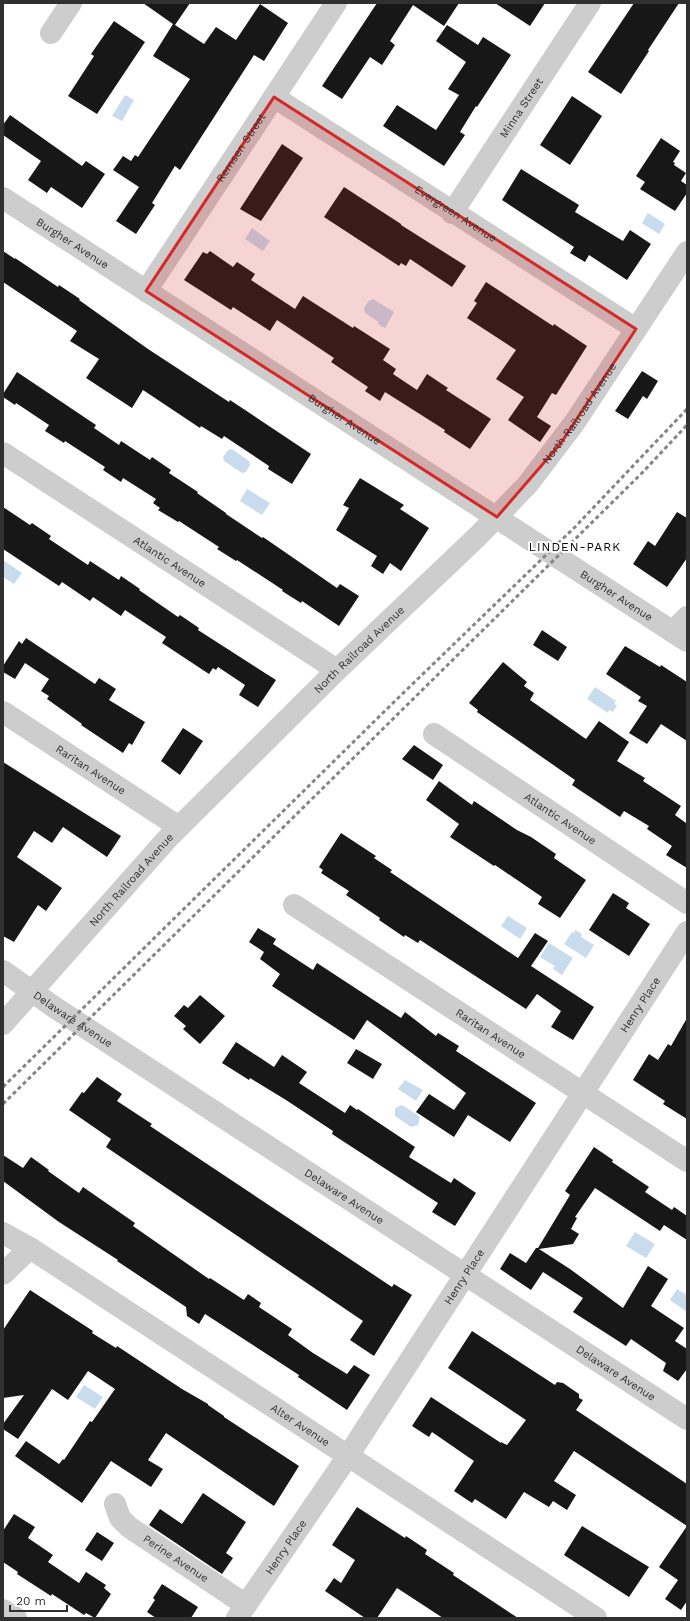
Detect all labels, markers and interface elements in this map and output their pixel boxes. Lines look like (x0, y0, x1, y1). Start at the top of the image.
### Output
street label: Minna Street (497, 75, 546, 140)
street label: Remsen Street (213, 110, 268, 184)
street label: Evergreen Avenue (412, 182, 499, 245)
street label: Burgher Avenue (34, 215, 111, 271)
street label: North Railroad Avenue (539, 360, 619, 466)
street label: Burgher Avenue (306, 391, 383, 447)
street label: Atlantic Avenue (131, 533, 209, 590)
district label: LINDEN-PARK (529, 540, 621, 554)
street label: Burgher Avenue (578, 567, 655, 624)
street label: North Railroad Avenue (311, 603, 407, 696)
street label: Raritan Avenue (53, 742, 128, 797)
street label: Atlantic Avenue (522, 790, 599, 847)
street label: North Railroad Avenue (86, 830, 176, 929)
street label: Henry Place (617, 974, 663, 1035)
street label: Delaware Avenue (31, 988, 115, 1050)
street label: Raritan Avenue (453, 1006, 528, 1061)
street label: Delaware Avenue (302, 1166, 386, 1227)
street label: Henry Place (441, 1246, 487, 1307)
street label: Delaware Avenue (574, 1342, 658, 1403)
street label: Alter Avenue (268, 1401, 332, 1449)
street label: Henry Place (262, 1517, 309, 1577)
street label: Perine Avenue (141, 1532, 211, 1585)
scale bar (10, 1587, 67, 1613)
text: 20 m (16, 1594, 46, 1608)

